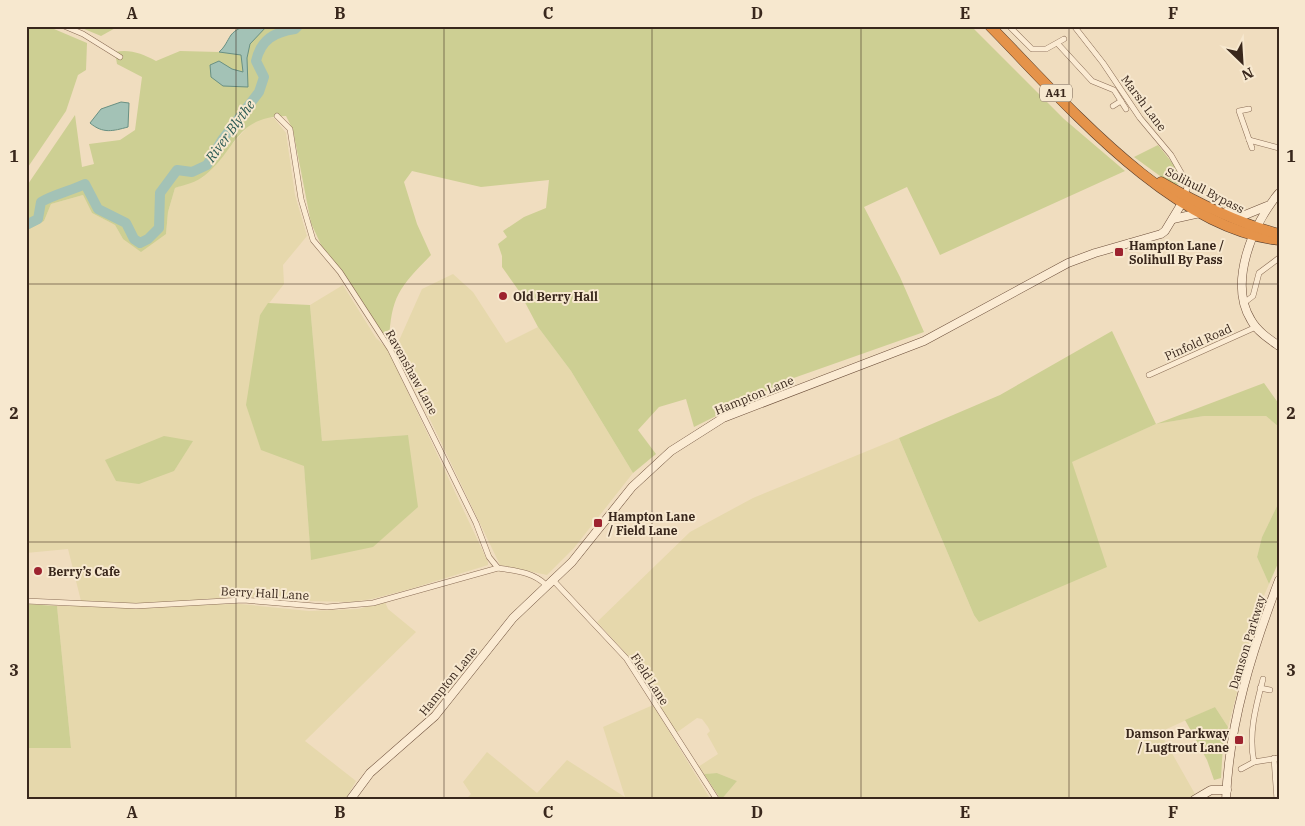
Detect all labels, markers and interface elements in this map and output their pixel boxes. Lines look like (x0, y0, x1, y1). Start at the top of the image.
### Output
text: A (126, 3, 138, 23)
text: B (334, 3, 346, 23)
text: C (543, 3, 553, 23)
text: D (751, 3, 763, 23)
text: E (960, 3, 970, 23)
text: F (1168, 3, 1178, 23)
north arrow (1218, 38, 1268, 88)
text: N (1239, 63, 1256, 84)
street label: Marsh Lane (1118, 72, 1170, 134)
road number: A41 (1040, 85, 1072, 102)
water label: River Blythe (201, 96, 259, 166)
text: 1 (9, 146, 19, 166)
text: 1 (1286, 146, 1296, 166)
street label: Solihull Bypass (1163, 164, 1247, 216)
place label: Hampton Lane / Solihull By Pass (1129, 238, 1224, 267)
marker: Hampton Lane / Solihull By Pass (1113, 246, 1125, 258)
place label: Old Berry Hall (513, 289, 598, 304)
marker: Old Berry Hall (497, 290, 509, 302)
street label: Pinfold Road (1162, 320, 1234, 364)
street label: Ravenshaw Lane (383, 327, 441, 417)
street label: Hampton Lane (712, 372, 796, 418)
text: 2 (9, 403, 19, 423)
text: 2 (1286, 403, 1296, 423)
place label: Hampton Lane / Field Lane (608, 509, 695, 538)
marker: Hampton Lane / Field Lane (592, 517, 604, 529)
place label: Berry’s Cafe (48, 564, 120, 579)
marker: Berry’s Cafe (32, 565, 44, 577)
street label: Berry Hall Lane (220, 583, 310, 603)
street label: Damson Parkway (1226, 592, 1269, 691)
street label: Hampton Lane (416, 644, 480, 718)
street label: Field Lane (628, 650, 672, 708)
text: 3 (9, 660, 19, 680)
text: 3 (1286, 660, 1296, 680)
place label: Damson Parkway / Lugtrout Lane (1126, 726, 1229, 755)
marker: Damson Parkway / Lugtrout Lane (1233, 734, 1245, 746)
text: A (126, 802, 138, 822)
text: B (334, 802, 346, 822)
text: C (543, 802, 553, 822)
text: D (751, 802, 763, 822)
text: E (960, 802, 970, 822)
text: F (1168, 802, 1178, 822)

